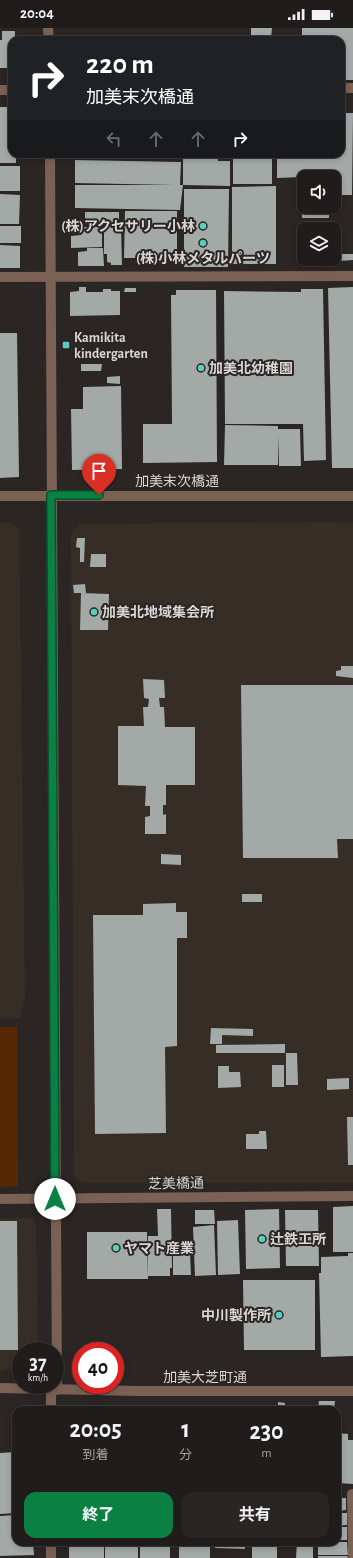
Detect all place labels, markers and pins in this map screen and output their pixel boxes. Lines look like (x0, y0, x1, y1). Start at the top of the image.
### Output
place label: (株)アクセサリー小林 (61, 219, 195, 234)
marker: (株)アクセサリー小林 (198, 221, 208, 231)
marker: (株)小林メタルパーツ (198, 238, 208, 248)
place label: (株)小林メタルパーツ (136, 251, 270, 266)
place label: Kamikita kindergarten (74, 331, 148, 361)
marker: Kamikita kindergarten (61, 340, 71, 350)
place label: 加美北幼稚園 (209, 360, 293, 376)
marker: 加美北幼稚園 (196, 363, 206, 373)
pin (82, 454, 116, 495)
place label: 加美北地域集会所 (102, 605, 214, 620)
marker: 加美北地域集会所 (89, 607, 99, 617)
place label: 辻鉄工所 (270, 1231, 326, 1247)
marker: 辻鉄工所 (257, 1234, 267, 1244)
place label: ヤマト産業 (124, 1241, 194, 1256)
marker: ヤマト産業 (111, 1243, 121, 1253)
place label: 中川製作所 (201, 1307, 271, 1323)
marker: 中川製作所 (274, 1310, 284, 1320)

